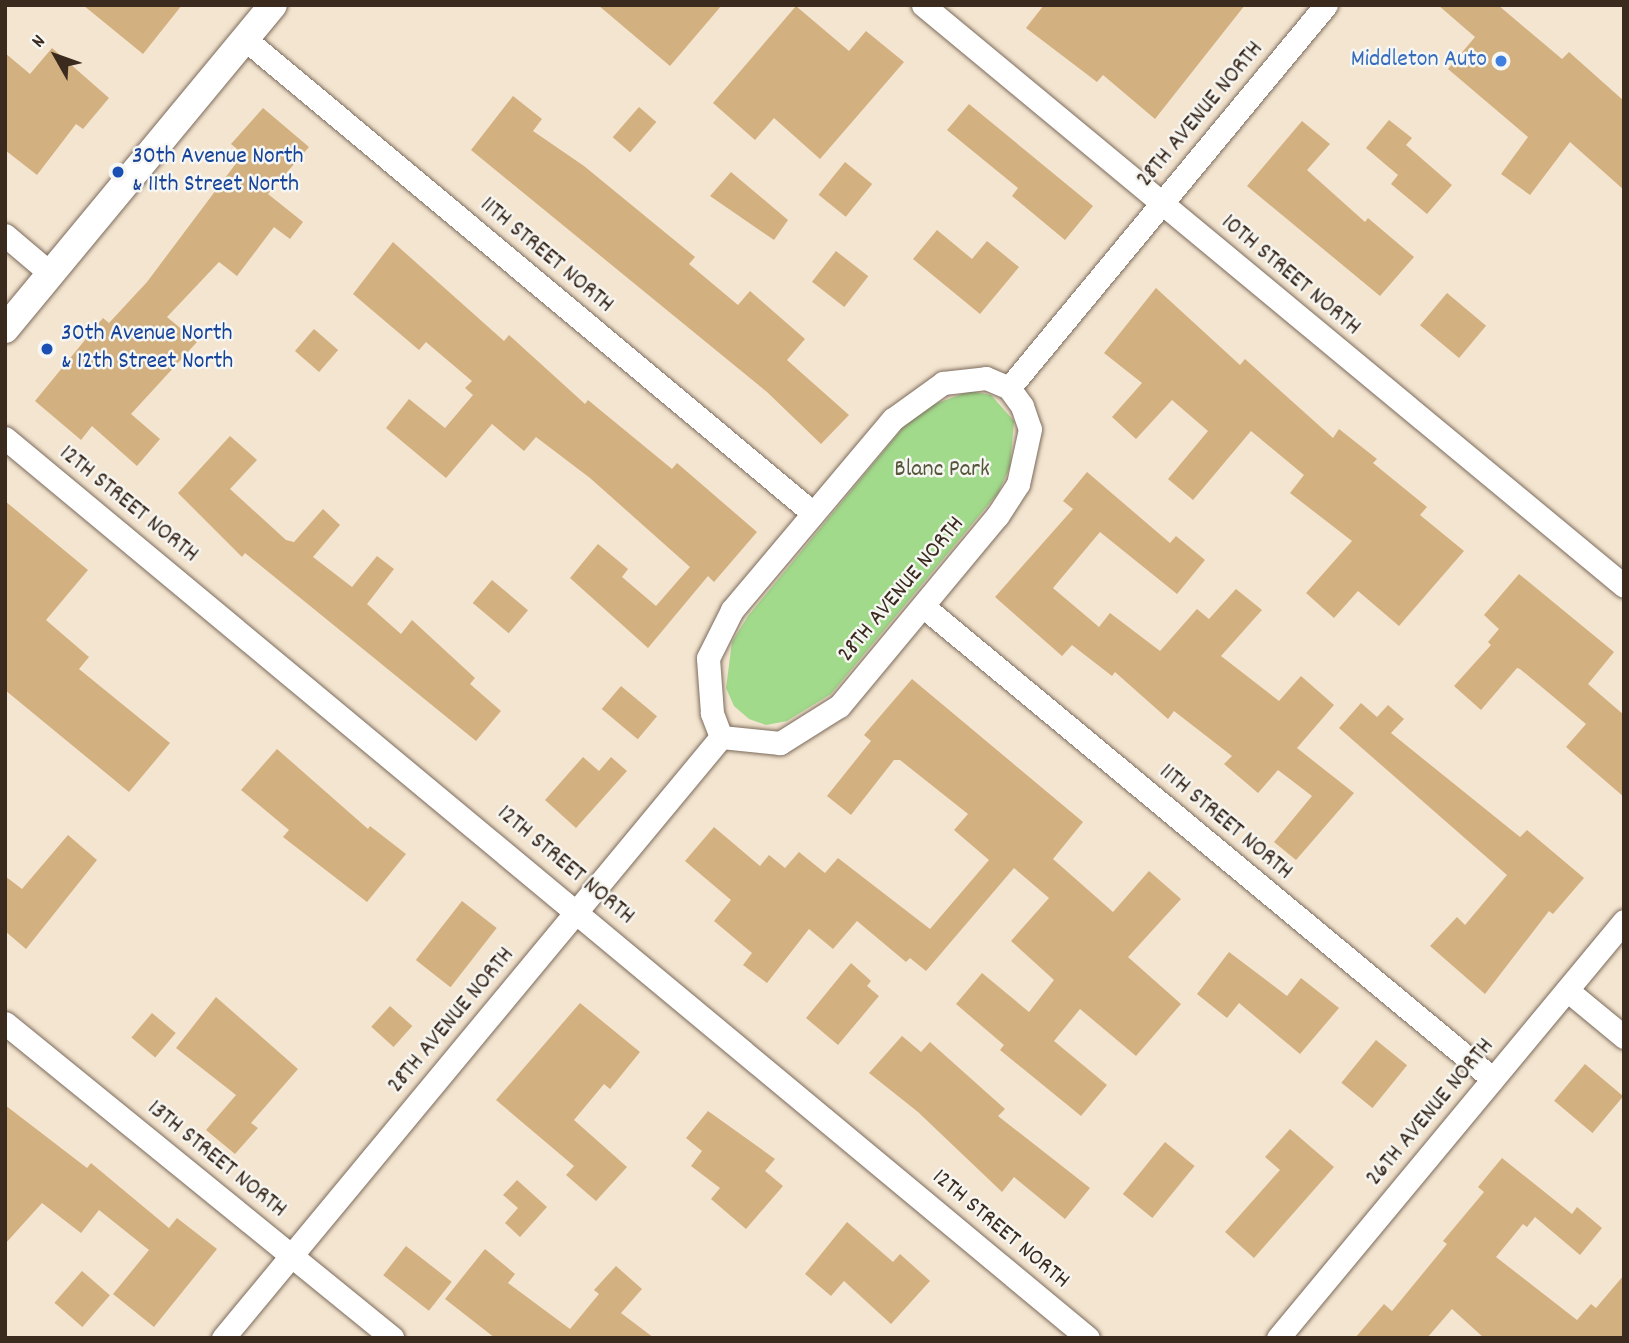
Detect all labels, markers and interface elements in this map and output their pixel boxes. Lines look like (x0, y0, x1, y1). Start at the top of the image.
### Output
north arrow (21, 21, 91, 91)
text: N (26, 30, 53, 54)
street label: 28TH AVENUE NORTH (1131, 36, 1271, 194)
place label: Middleton Auto (1351, 47, 1487, 75)
marker: Middleton Auto (1493, 53, 1509, 69)
place label: 30th Avenue North & 11th Street North (132, 144, 304, 200)
marker: 30th Avenue North & 11th Street North (110, 164, 126, 180)
street label: 11TH STREET NORTH (473, 192, 619, 320)
street label: 10TH STREET NORTH (1214, 209, 1366, 343)
place label: 30th Avenue North & 12th Street North (61, 321, 233, 377)
marker: 30th Avenue North & 12th Street North (39, 341, 55, 357)
street label: 12TH STREET NORTH (52, 440, 204, 570)
park label: Blanc Park (894, 457, 990, 485)
street label: 28TH AVENUE NORTH (832, 511, 972, 669)
street label: 11TH STREET NORTH (1152, 759, 1298, 887)
street label: 12TH STREET NORTH (490, 800, 640, 932)
street label: 28TH AVENUE NORTH (382, 942, 522, 1100)
street label: 26TH AVENUE NORTH (1361, 1033, 1501, 1193)
street label: 13TH STREET NORTH (140, 1095, 292, 1225)
street label: 12TH STREET NORTH (925, 1164, 1075, 1296)

